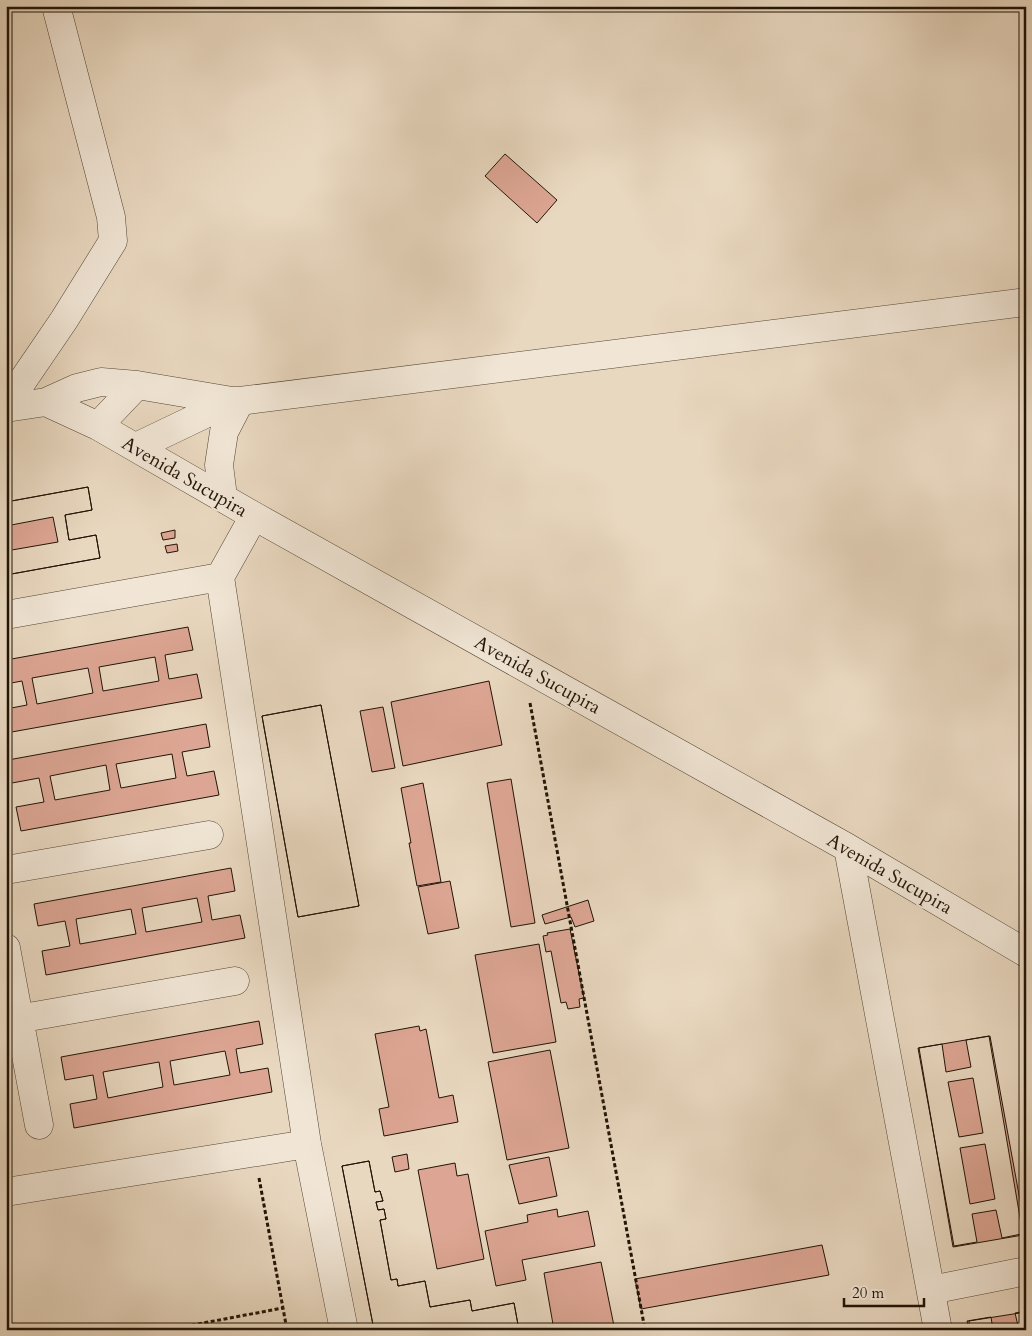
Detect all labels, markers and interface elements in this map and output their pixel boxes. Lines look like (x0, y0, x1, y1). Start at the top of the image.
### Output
street label: Avenida Sucupira (117, 430, 252, 523)
street label: Avenida Sucupira (470, 629, 605, 720)
street label: Avenida Sucupira (822, 827, 957, 920)
scale bar (844, 1276, 924, 1308)
text: 20 m (852, 1283, 884, 1303)

